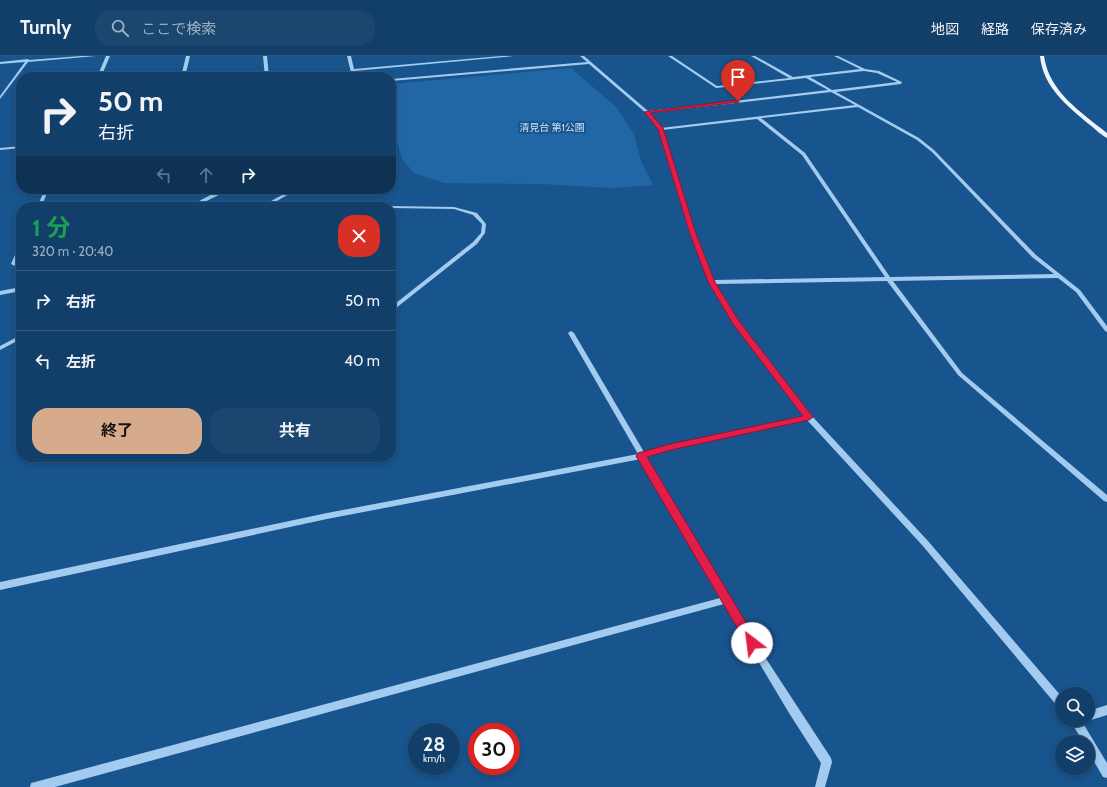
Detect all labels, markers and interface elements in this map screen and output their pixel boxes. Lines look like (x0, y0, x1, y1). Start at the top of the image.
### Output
search box (95, 10, 375, 46)
text: Turnly (20, 16, 71, 39)
icon: search (109, 17, 131, 39)
text: ここで検索 (141, 20, 216, 38)
text: 地図 (931, 20, 959, 38)
text: 経路 (981, 20, 1009, 38)
text: 保存済み (1031, 20, 1087, 38)
pin (721, 60, 755, 101)
icon: arrive (727, 66, 749, 88)
text: 50 m (98, 84, 163, 118)
icon: right (32, 88, 84, 140)
park label: 清見台 第1公園 (519, 121, 585, 134)
text: 右折 (98, 122, 134, 144)
icon: left (153, 164, 175, 186)
icon: ahead (195, 164, 217, 186)
icon: right (237, 164, 259, 186)
text: 1 分 (32, 213, 70, 242)
button: close (338, 215, 380, 257)
text: 320 m · 20:40 (32, 243, 113, 259)
icon: right (32, 290, 54, 312)
text: 50 m (345, 292, 380, 310)
text: 右折 (66, 293, 96, 311)
icon: left (32, 350, 54, 372)
text: 40 m (344, 352, 380, 370)
text: 左折 (66, 353, 96, 371)
button: 終了 (32, 408, 202, 454)
button: 共有 (210, 408, 380, 454)
position arrow (731, 622, 773, 664)
map controls (1055, 687, 1095, 775)
button: search (1055, 687, 1095, 727)
speed limit sign: 30 (468, 723, 520, 775)
text: 28 (423, 732, 445, 756)
button: layers (1055, 735, 1095, 775)
text: km/h (423, 752, 445, 765)

